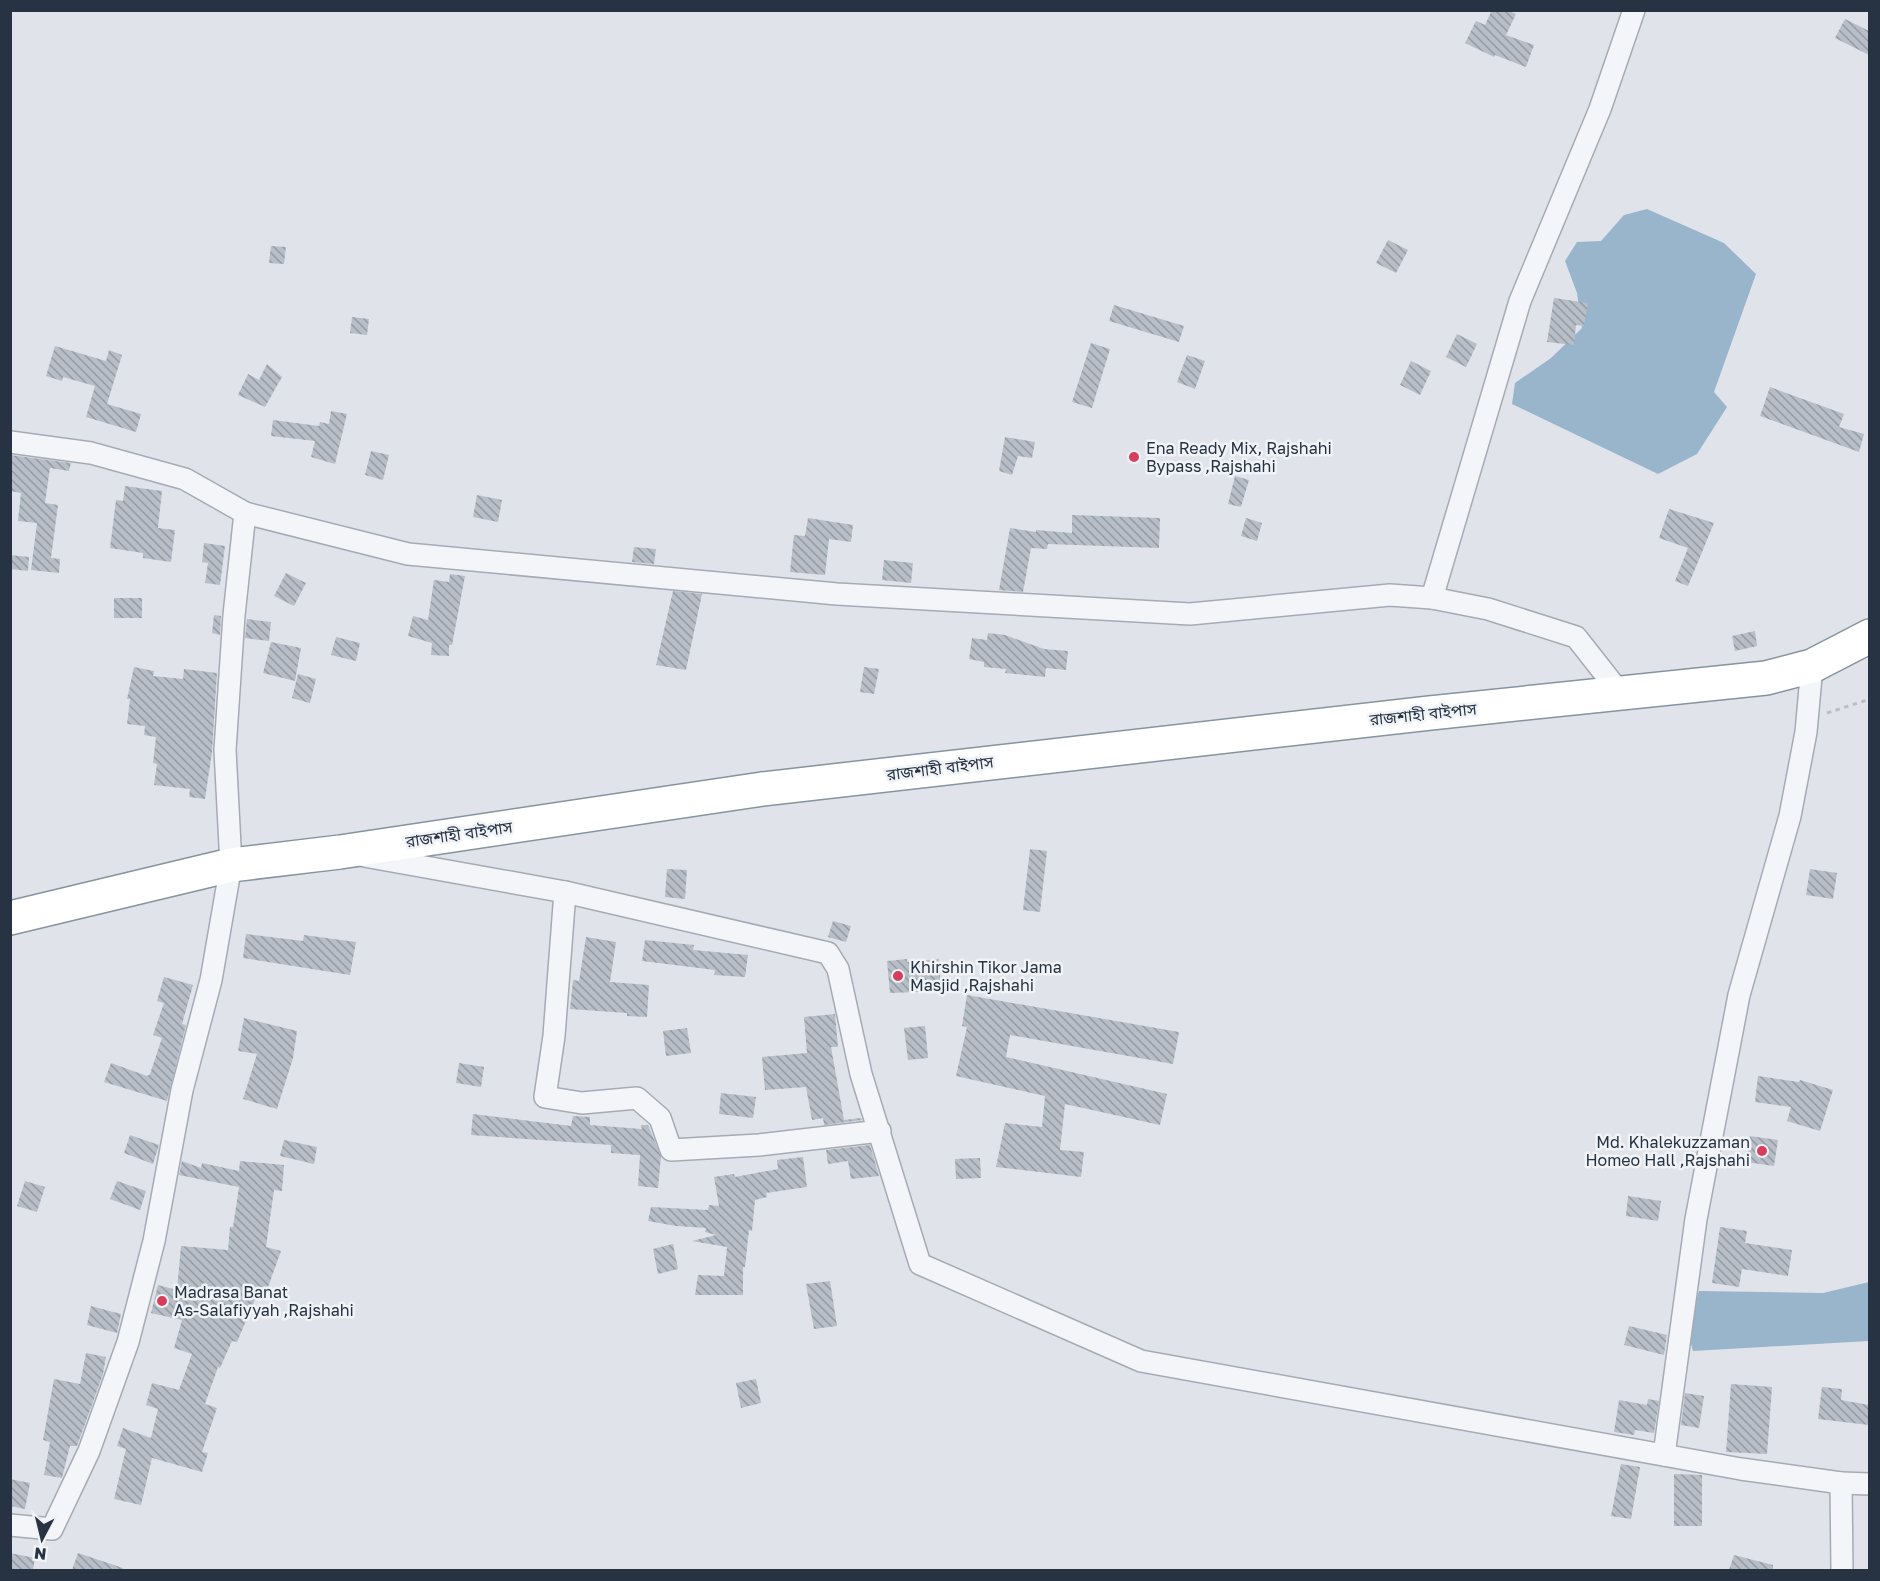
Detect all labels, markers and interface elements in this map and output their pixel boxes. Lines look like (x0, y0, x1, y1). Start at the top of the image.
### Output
place label: Ena Ready Mix, Rajshahi Bypass ,Rajshahi (1146, 438, 1332, 476)
marker: Ena Ready Mix, Rajshahi Bypass ,Rajshahi (1127, 450, 1141, 464)
street label: রাজশাহী বাইপাস (1367, 698, 1479, 730)
street label: রাজশাহী বাইপাস (884, 751, 996, 785)
street label: রাজশাহী বাইপাস (403, 816, 515, 852)
place label: Khirshin Tikor Jama Masjid ,Rajshahi (910, 957, 1062, 995)
marker: Khirshin Tikor Jama Masjid ,Rajshahi (891, 969, 905, 983)
place label: Md. Khalekuzzaman Homeo Hall ,Rajshahi (1585, 1132, 1750, 1170)
marker: Md. Khalekuzzaman Homeo Hall ,Rajshahi (1755, 1144, 1769, 1158)
place label: Madrasa Banat As-Salafiyyah ,Rajshahi (174, 1282, 354, 1320)
marker: Madrasa Banat As-Salafiyyah ,Rajshahi (155, 1294, 169, 1308)
north arrow (12, 1509, 72, 1569)
text: N (33, 1543, 47, 1565)

